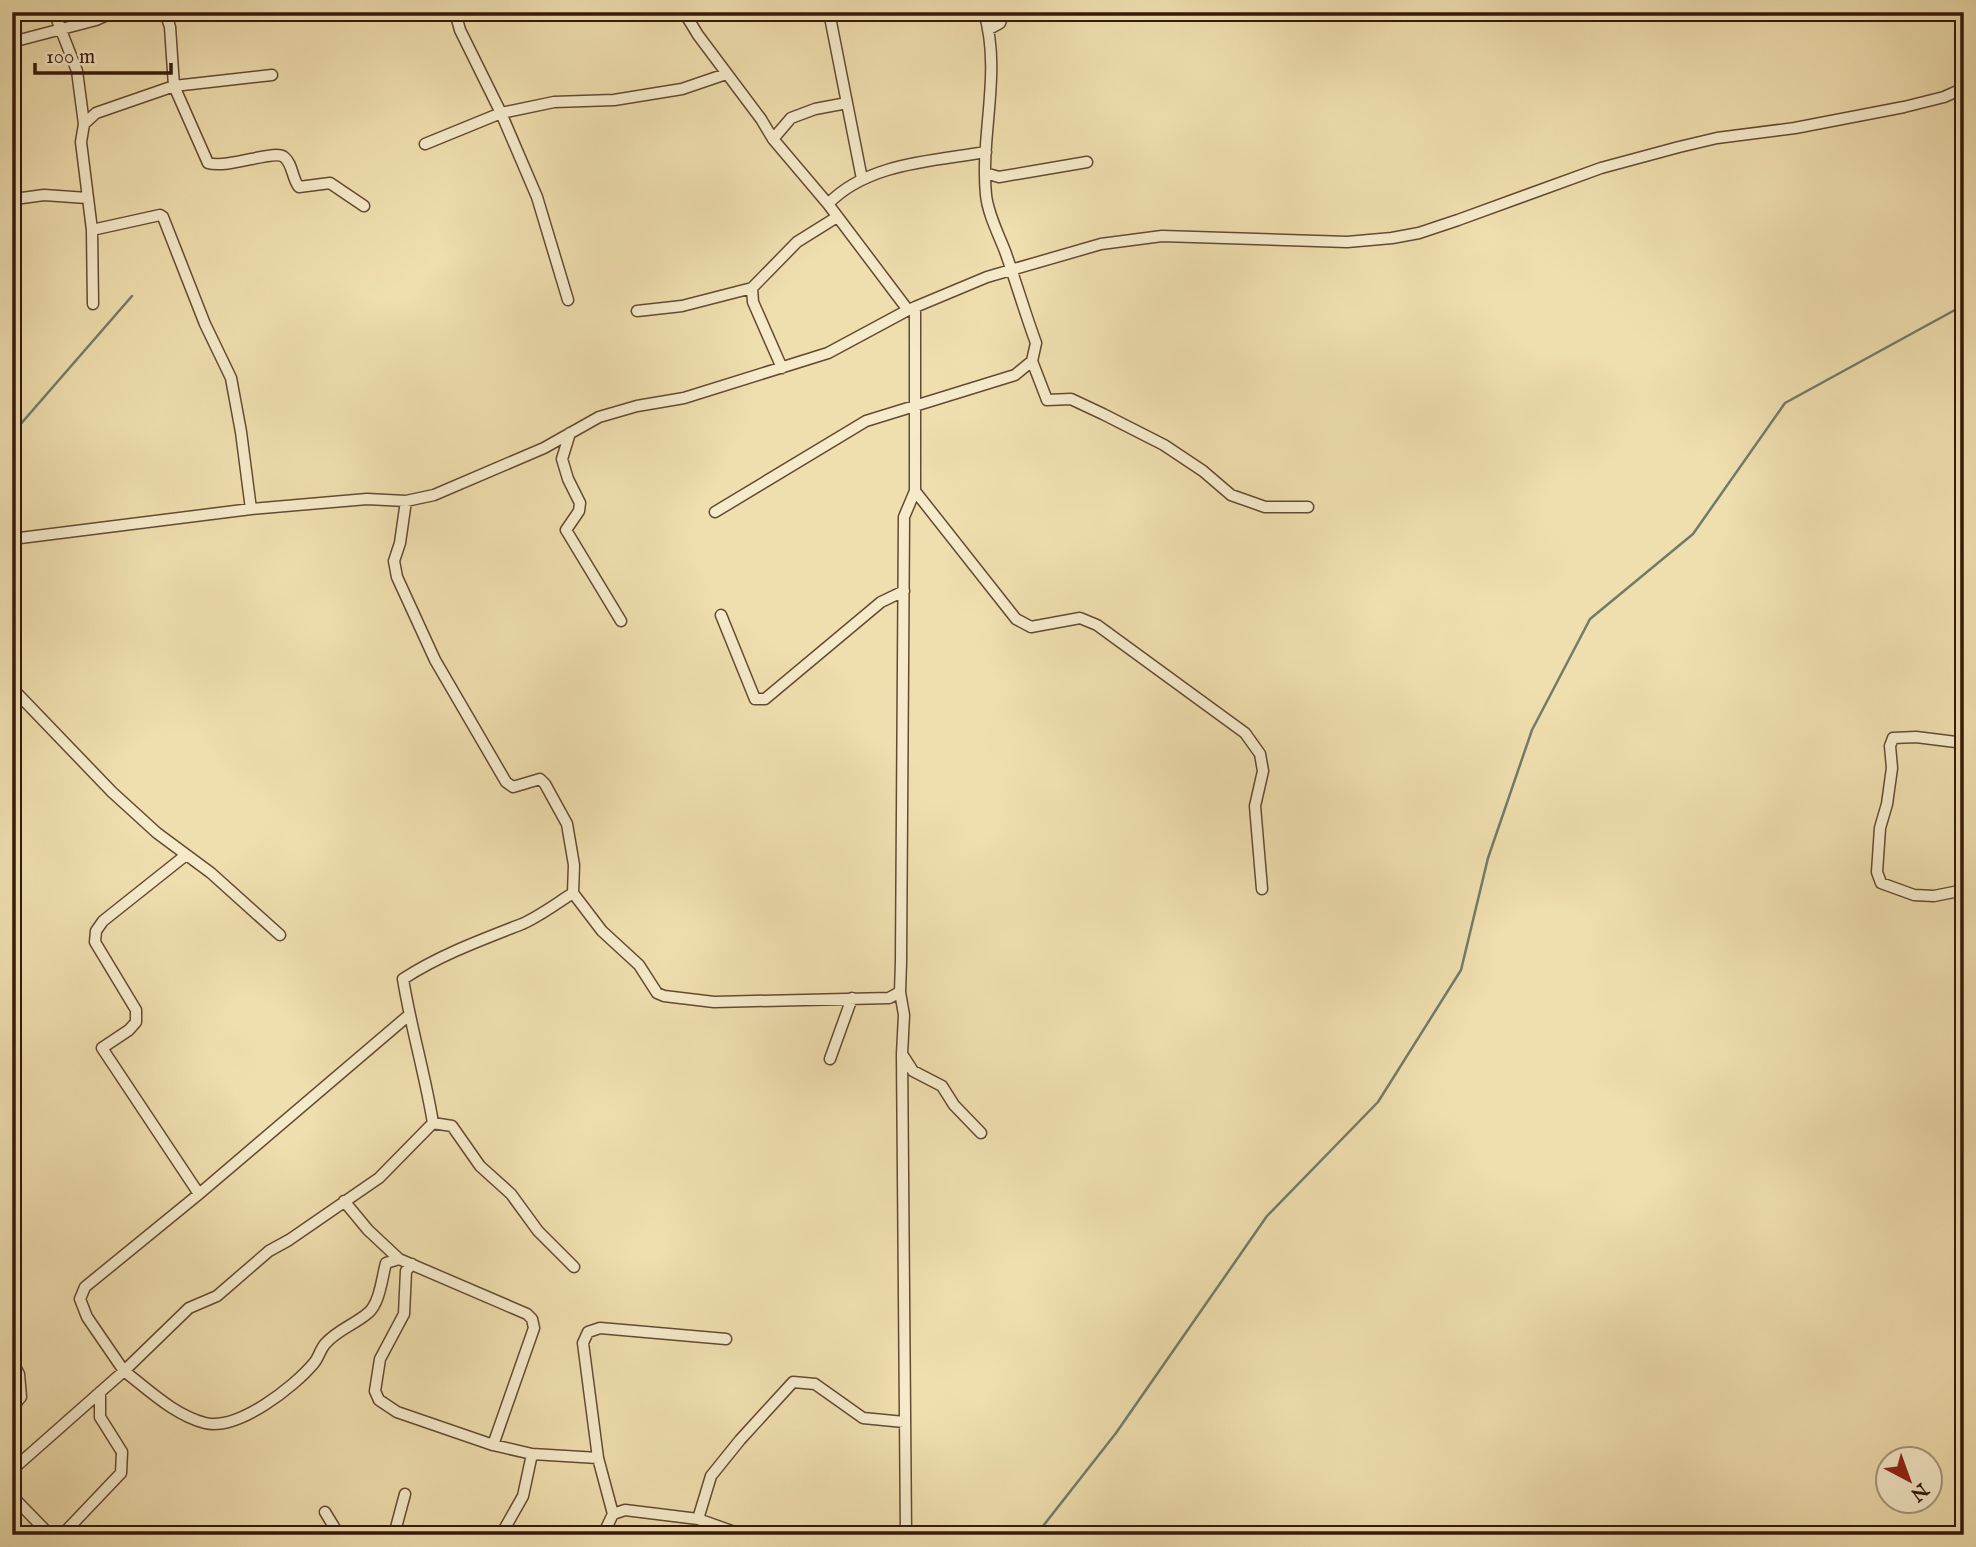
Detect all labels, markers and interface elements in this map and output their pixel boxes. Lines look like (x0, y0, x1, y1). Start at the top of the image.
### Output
scale bar (35, 32, 172, 76)
text: 100 m (46, 44, 95, 71)
north arrow (1874, 1446, 1944, 1516)
text: N (1904, 1476, 1934, 1506)

